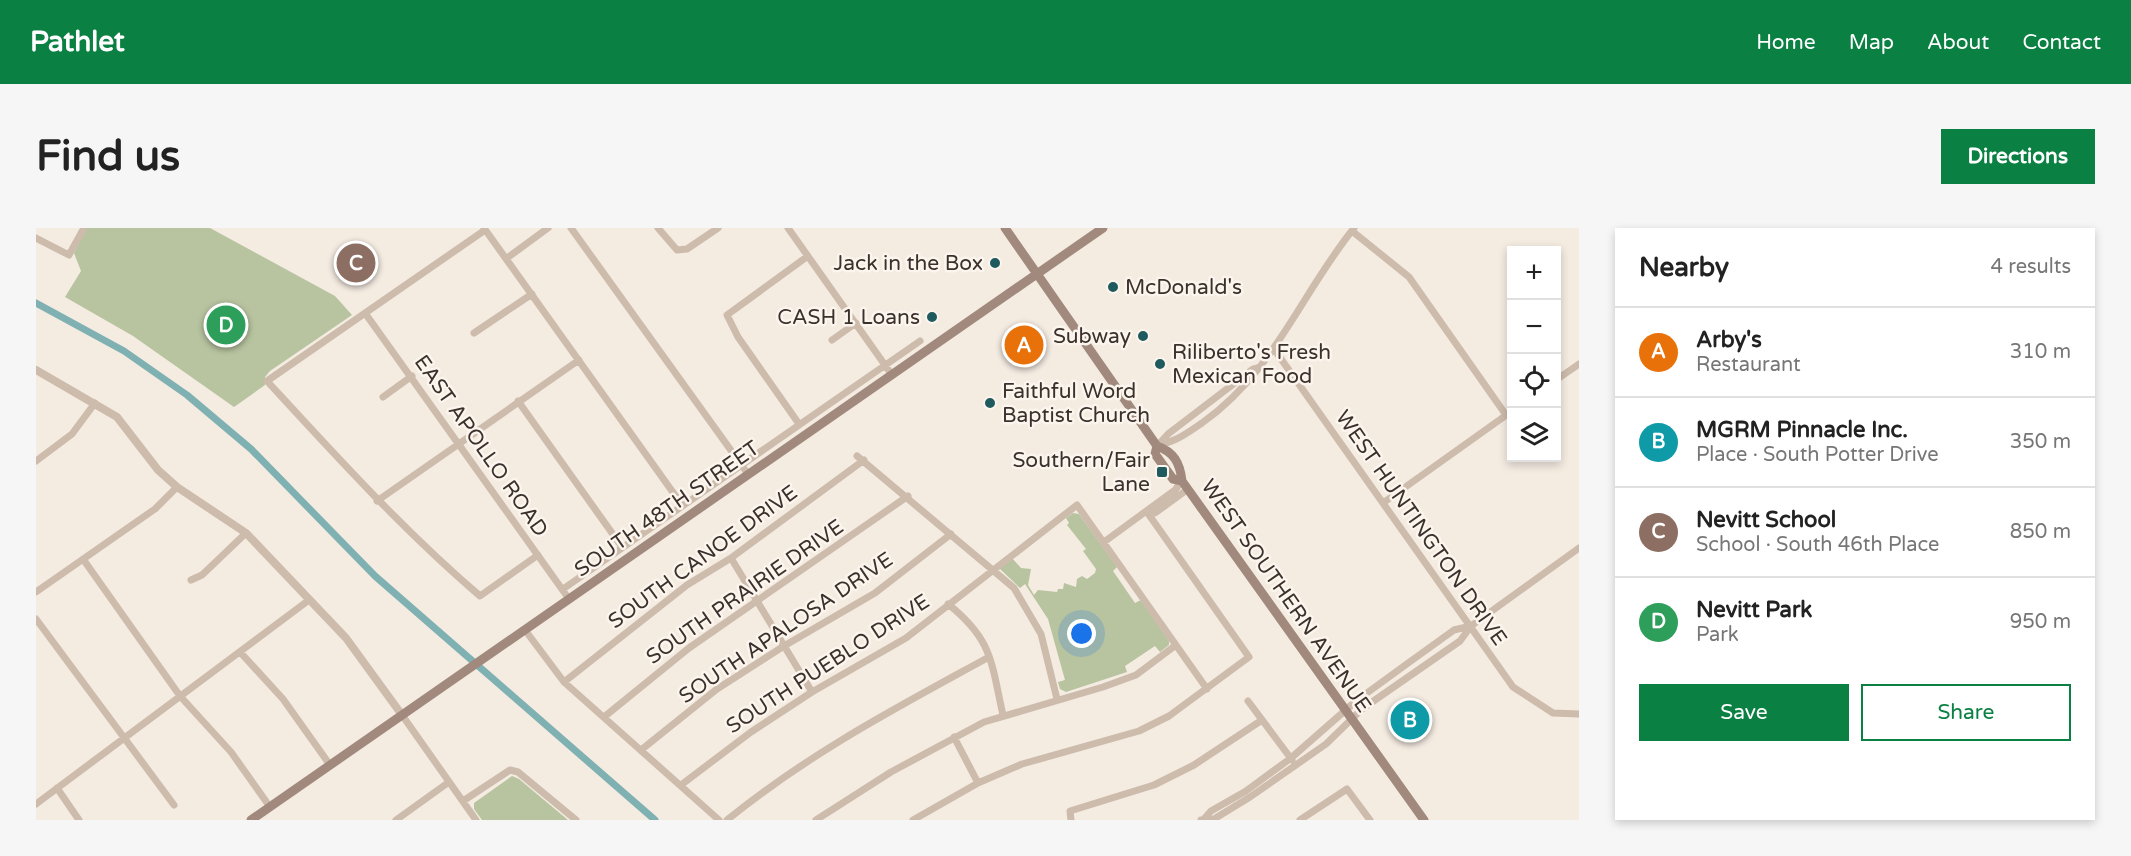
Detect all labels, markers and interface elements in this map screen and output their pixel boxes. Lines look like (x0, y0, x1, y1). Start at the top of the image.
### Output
text: Pathlet (30, 25, 125, 59)
text: Home (1756, 30, 1816, 55)
text: Map (1849, 30, 1894, 55)
text: About (1927, 30, 1989, 55)
text: Contact (2022, 30, 2101, 55)
button: Directions (1941, 129, 2095, 184)
text: Find us (36, 131, 180, 182)
pin: C (336, 240, 376, 285)
map controls (1507, 246, 1561, 462)
button: + (1507, 246, 1561, 300)
place label: Jack in the Box (833, 251, 983, 276)
text: Nearby (1639, 252, 1729, 283)
text: 4 results (1991, 255, 2071, 279)
marker: Jack in the Box (988, 256, 1002, 270)
place label: McDonald's (1125, 275, 1242, 300)
marker: McDonald's (1106, 280, 1120, 294)
button: − (1507, 300, 1561, 354)
pin: D (206, 302, 246, 348)
place label: CASH 1 Loans (777, 305, 920, 330)
marker: CASH 1 Loans (925, 310, 939, 324)
pin: A (1004, 322, 1044, 368)
place label: Subway (1053, 324, 1131, 349)
text: Arby's (1696, 327, 1762, 353)
marker: Subway (1136, 329, 1150, 343)
place label: Riliberto's Fresh Mexican Food (1172, 340, 1331, 389)
text: A (1651, 340, 1666, 364)
text: 310 m (2010, 340, 2071, 364)
street label: EAST APOLLO ROAD (409, 350, 553, 542)
text: Restaurant (1696, 353, 1801, 377)
button: locate (1507, 354, 1561, 408)
marker: Riliberto's Fresh Mexican Food (1153, 357, 1167, 371)
place label: Faithful Word Baptist Church (1002, 379, 1150, 428)
marker: Faithful Word Baptist Church (983, 396, 997, 410)
street label: WEST HUNTINGTON DRIVE (1330, 406, 1512, 650)
button: layers (1507, 408, 1561, 462)
text: MGRM Pinnacle Inc. (1696, 417, 1908, 443)
text: B (1652, 430, 1665, 454)
text: 350 m (2010, 430, 2071, 454)
street label: SOUTH 48TH STREET (570, 436, 764, 582)
text: Place · South Potter Drive (1696, 443, 1939, 467)
place label: Southern/Fair Lane (1012, 448, 1150, 497)
marker: Southern/Fair Lane (1155, 465, 1169, 479)
street label: WEST SOUTHERN AVENUE (1196, 474, 1376, 718)
street label: SOUTH CANOE DRIVE (604, 480, 802, 634)
text: Nevitt School (1696, 507, 1836, 533)
street label: SOUTH PRAIRIE DRIVE (641, 514, 849, 670)
text: C (1652, 520, 1665, 544)
text: 850 m (2010, 520, 2071, 544)
text: School · South 46th Place (1696, 533, 1939, 557)
street label: SOUTH APALOSA DRIVE (674, 547, 898, 709)
street label: SOUTH PUEBLO DRIVE (722, 589, 934, 739)
text: Nevitt Park (1696, 597, 1812, 623)
text: D (1651, 610, 1666, 634)
text: 950 m (2010, 610, 2071, 634)
your location (1067, 619, 1096, 648)
text: Park (1696, 623, 1739, 647)
button: Save (1639, 684, 1849, 741)
button: Share (1861, 684, 2071, 741)
pin: B (1390, 698, 1430, 742)

